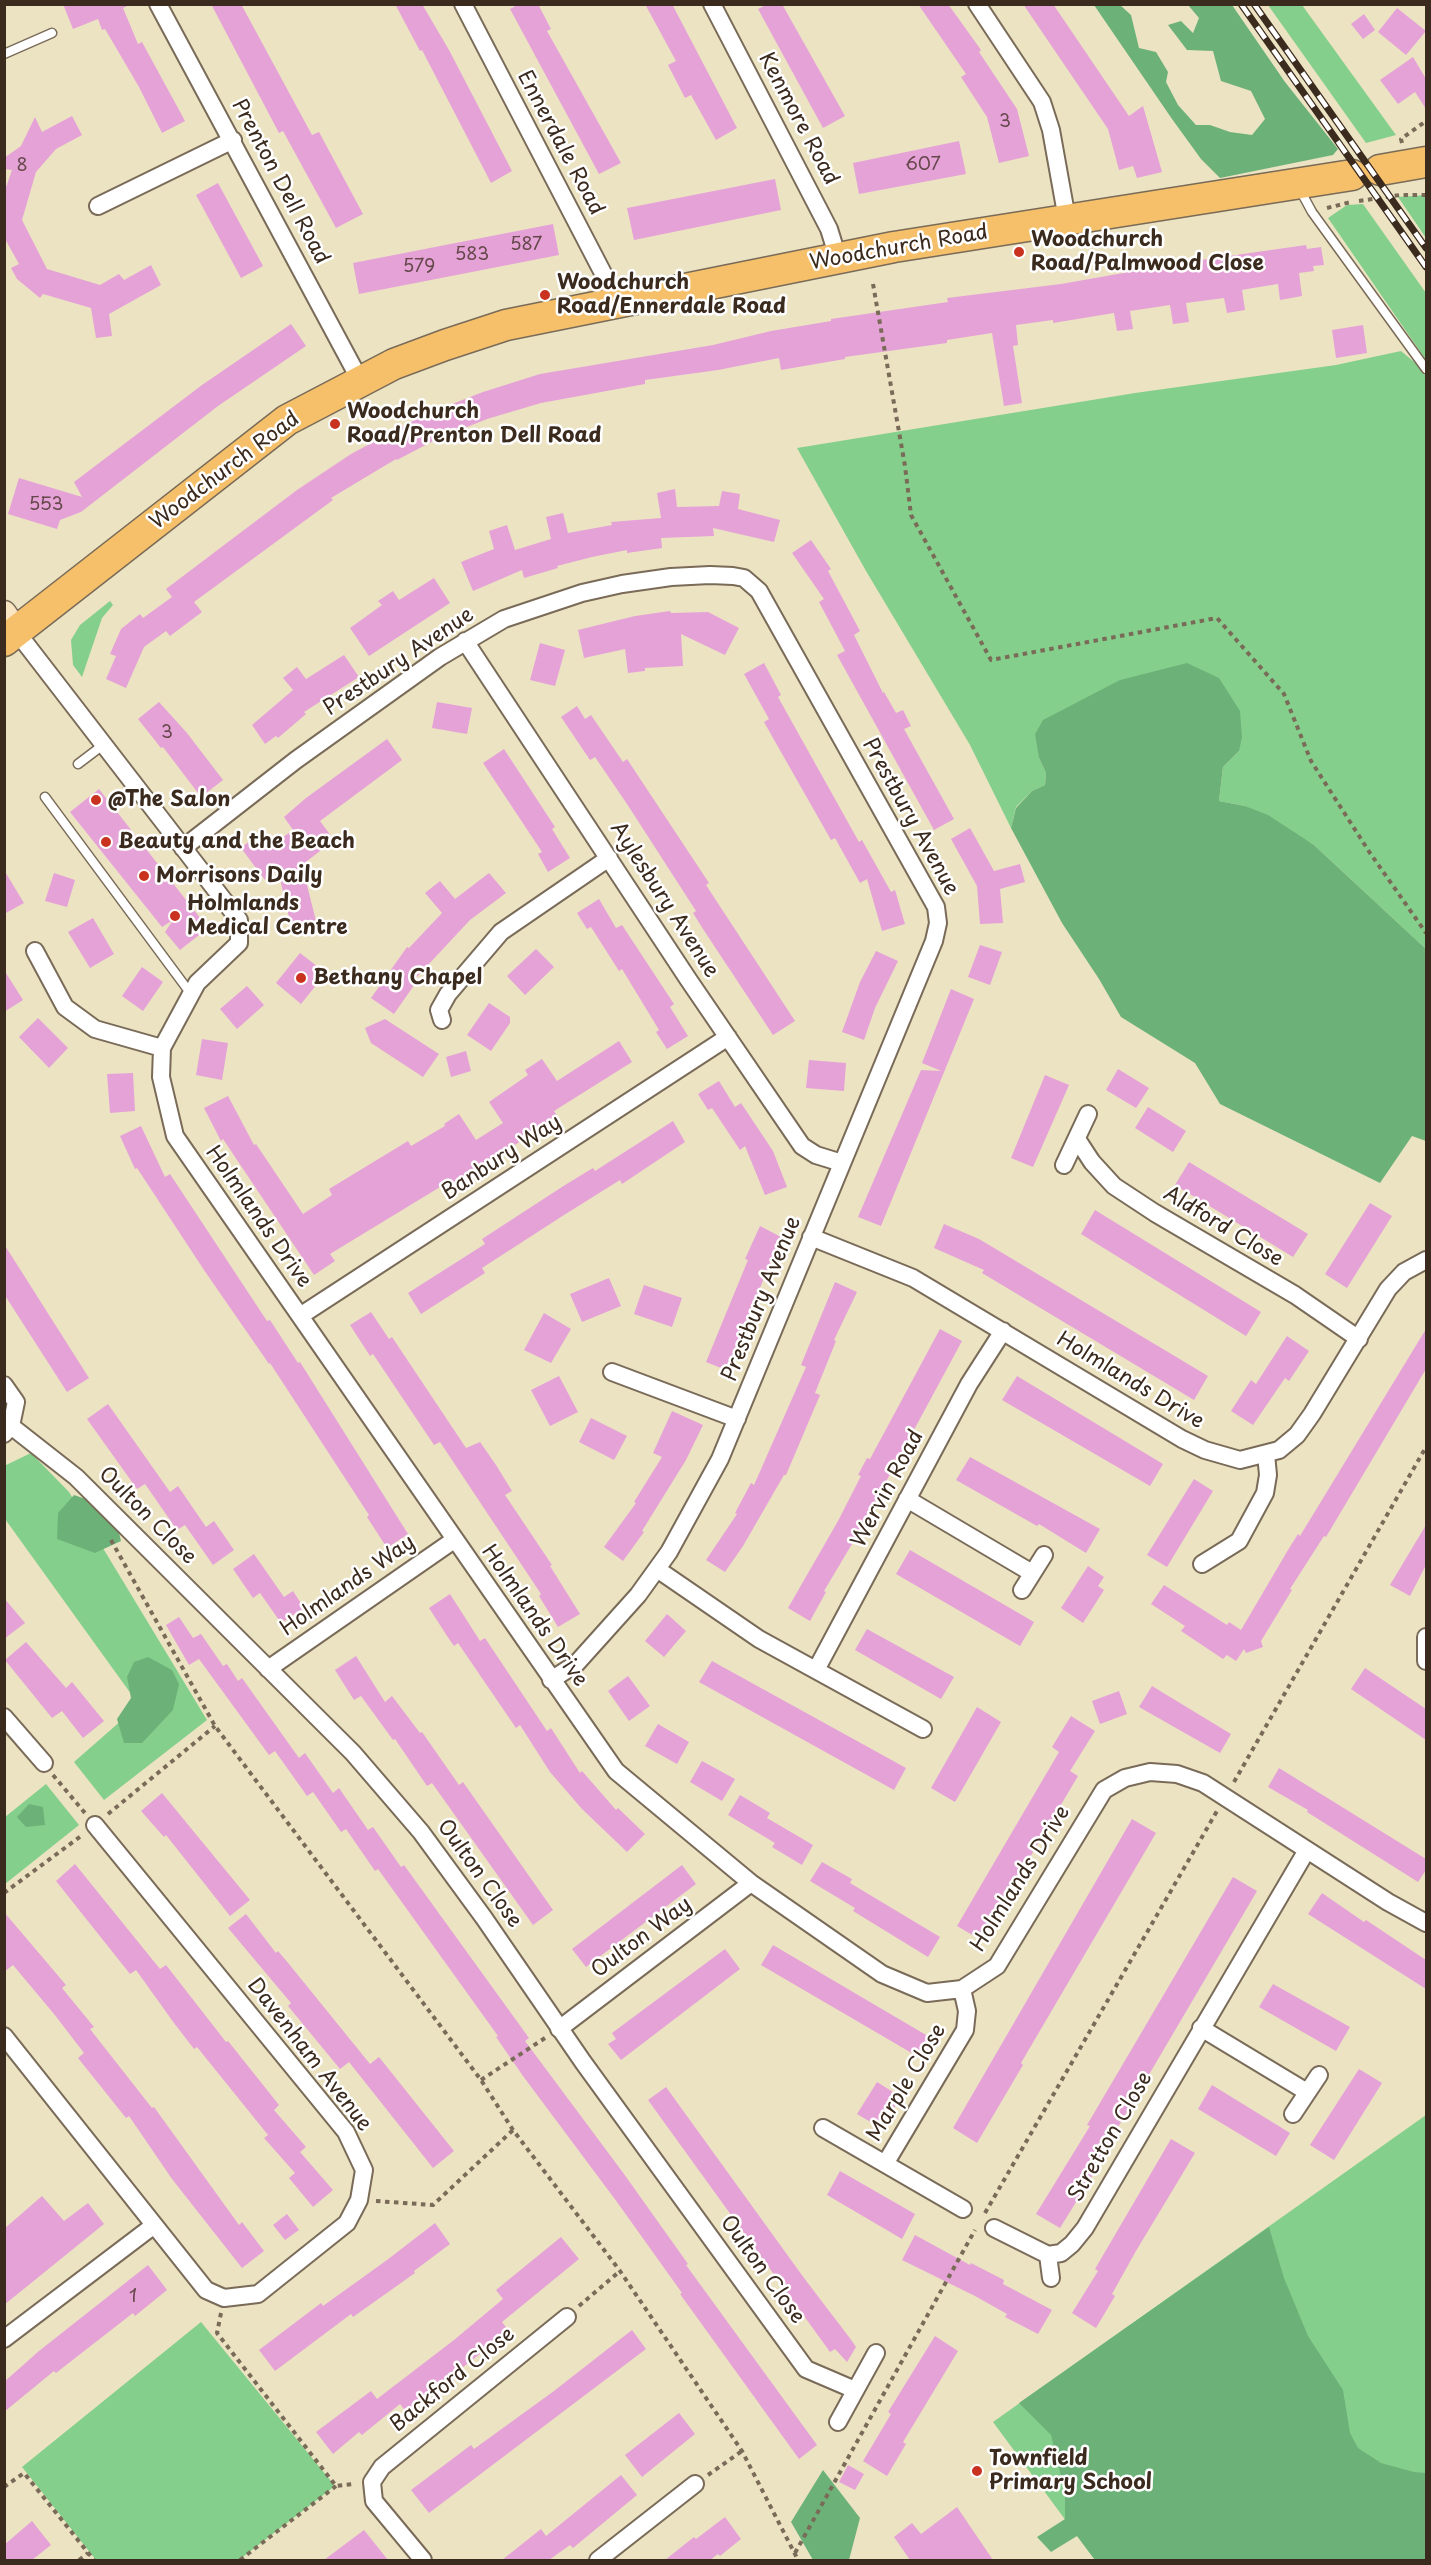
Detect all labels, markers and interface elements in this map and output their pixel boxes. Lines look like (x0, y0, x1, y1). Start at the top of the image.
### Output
street label: Kenmore Road (752, 48, 844, 190)
street label: Ennerdale Road (511, 66, 609, 220)
street label: Prenton Dell Road (226, 95, 334, 269)
house number: 3 (999, 111, 1011, 133)
house number: 607 (905, 154, 941, 176)
house number: 8 (16, 155, 28, 177)
street label: Woodchurch Road (808, 220, 990, 276)
place label: Woodchurch Road/Palmwood Close (1031, 227, 1264, 277)
house number: 587 (510, 234, 542, 256)
house number: 583 (455, 244, 489, 266)
marker: Woodchurch Road/Palmwood Close (1012, 245, 1026, 259)
house number: 579 (403, 256, 435, 278)
place label: Woodchurch Road/Ennerdale Road (557, 270, 786, 320)
marker: Woodchurch Road/Ennerdale Road (538, 288, 552, 302)
place label: Woodchurch Road/Prenton Dell Road (347, 399, 602, 449)
street label: Woodchurch Road (145, 407, 305, 535)
marker: Woodchurch Road/Prenton Dell Road (328, 417, 342, 431)
house number: 553 (29, 494, 63, 516)
street label: Prestbury Avenue (319, 602, 479, 722)
house number: 3 (161, 722, 173, 744)
street label: Prestbury Avenue (856, 734, 964, 900)
place label: @The Salon (108, 787, 230, 813)
marker: @The Salon (89, 793, 103, 807)
street label: Aylesbury Avenue (604, 818, 724, 982)
place label: Beauty and the Beach (118, 829, 355, 855)
marker: Beauty and the Beach (99, 835, 113, 849)
place label: Morrisons Daily (156, 863, 322, 889)
marker: Morrisons Daily (137, 869, 151, 883)
place label: Holmlands Medical Centre (187, 891, 348, 941)
marker: Holmlands Medical Centre (168, 909, 182, 923)
place label: Bethany Chapel (313, 965, 482, 991)
marker: Bethany Chapel (294, 971, 308, 985)
street label: Banbury Way (438, 1110, 566, 1206)
street label: Holmlands Drive (200, 1141, 316, 1293)
street label: Aldford Close (1159, 1181, 1287, 1273)
street label: Prestbury Avenue (717, 1213, 807, 1385)
street label: Holmlands Drive (1052, 1327, 1208, 1435)
street label: Wervin Road (847, 1426, 929, 1552)
street label: Oulton Close (93, 1462, 201, 1570)
street label: Holmlands Way (276, 1530, 420, 1642)
street label: Holmlands Drive (476, 1540, 592, 1692)
street label: Holmlands Drive (966, 1801, 1076, 1957)
street label: Oulton Close (431, 1815, 527, 1933)
street label: Oulton Way (587, 1892, 697, 1984)
street label: Davenham Avenue (241, 1974, 377, 2136)
street label: Marple Close (862, 2020, 952, 2146)
street label: Stretton Close (1064, 2068, 1158, 2206)
street label: Oulton Close (714, 2211, 810, 2329)
house number: 1 (129, 2286, 137, 2308)
street label: Backford Close (386, 2322, 520, 2438)
place label: Townfield Primary School (989, 2446, 1152, 2496)
marker: Townfield Primary School (970, 2464, 984, 2478)

